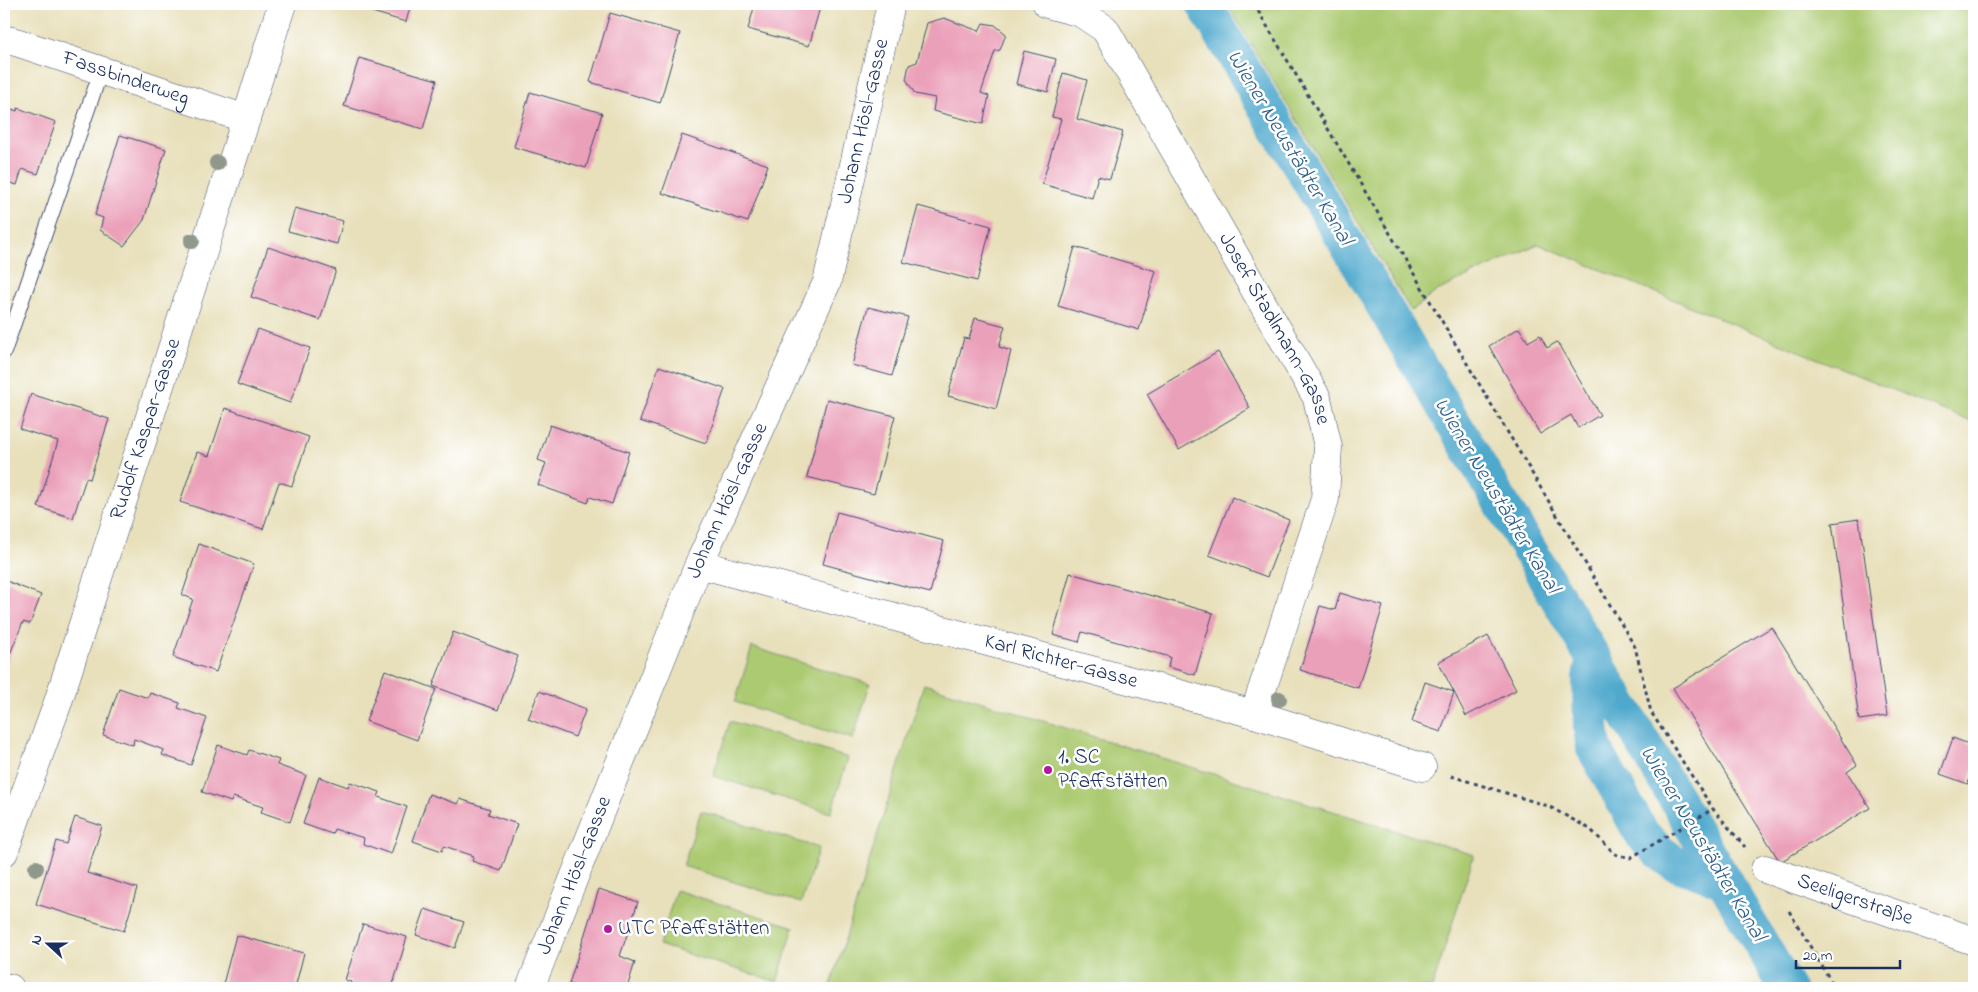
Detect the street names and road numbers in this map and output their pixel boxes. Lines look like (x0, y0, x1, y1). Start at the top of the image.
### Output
street label: Johann Hösl-Gasse (830, 35, 898, 207)
street label: Fassbinderweg (57, 43, 193, 116)
street label: Josef Stadlmann-Gasse (1210, 227, 1338, 428)
street label: Rudolf Kaspar-Gasse (103, 334, 189, 524)
street label: Johann Hösl-Gasse (680, 417, 776, 583)
street label: Karl Richter-Gasse (981, 627, 1142, 697)
street label: Johann Hösl-Gasse (530, 791, 620, 959)
street label: Seeligerstraße (1793, 866, 1917, 934)

